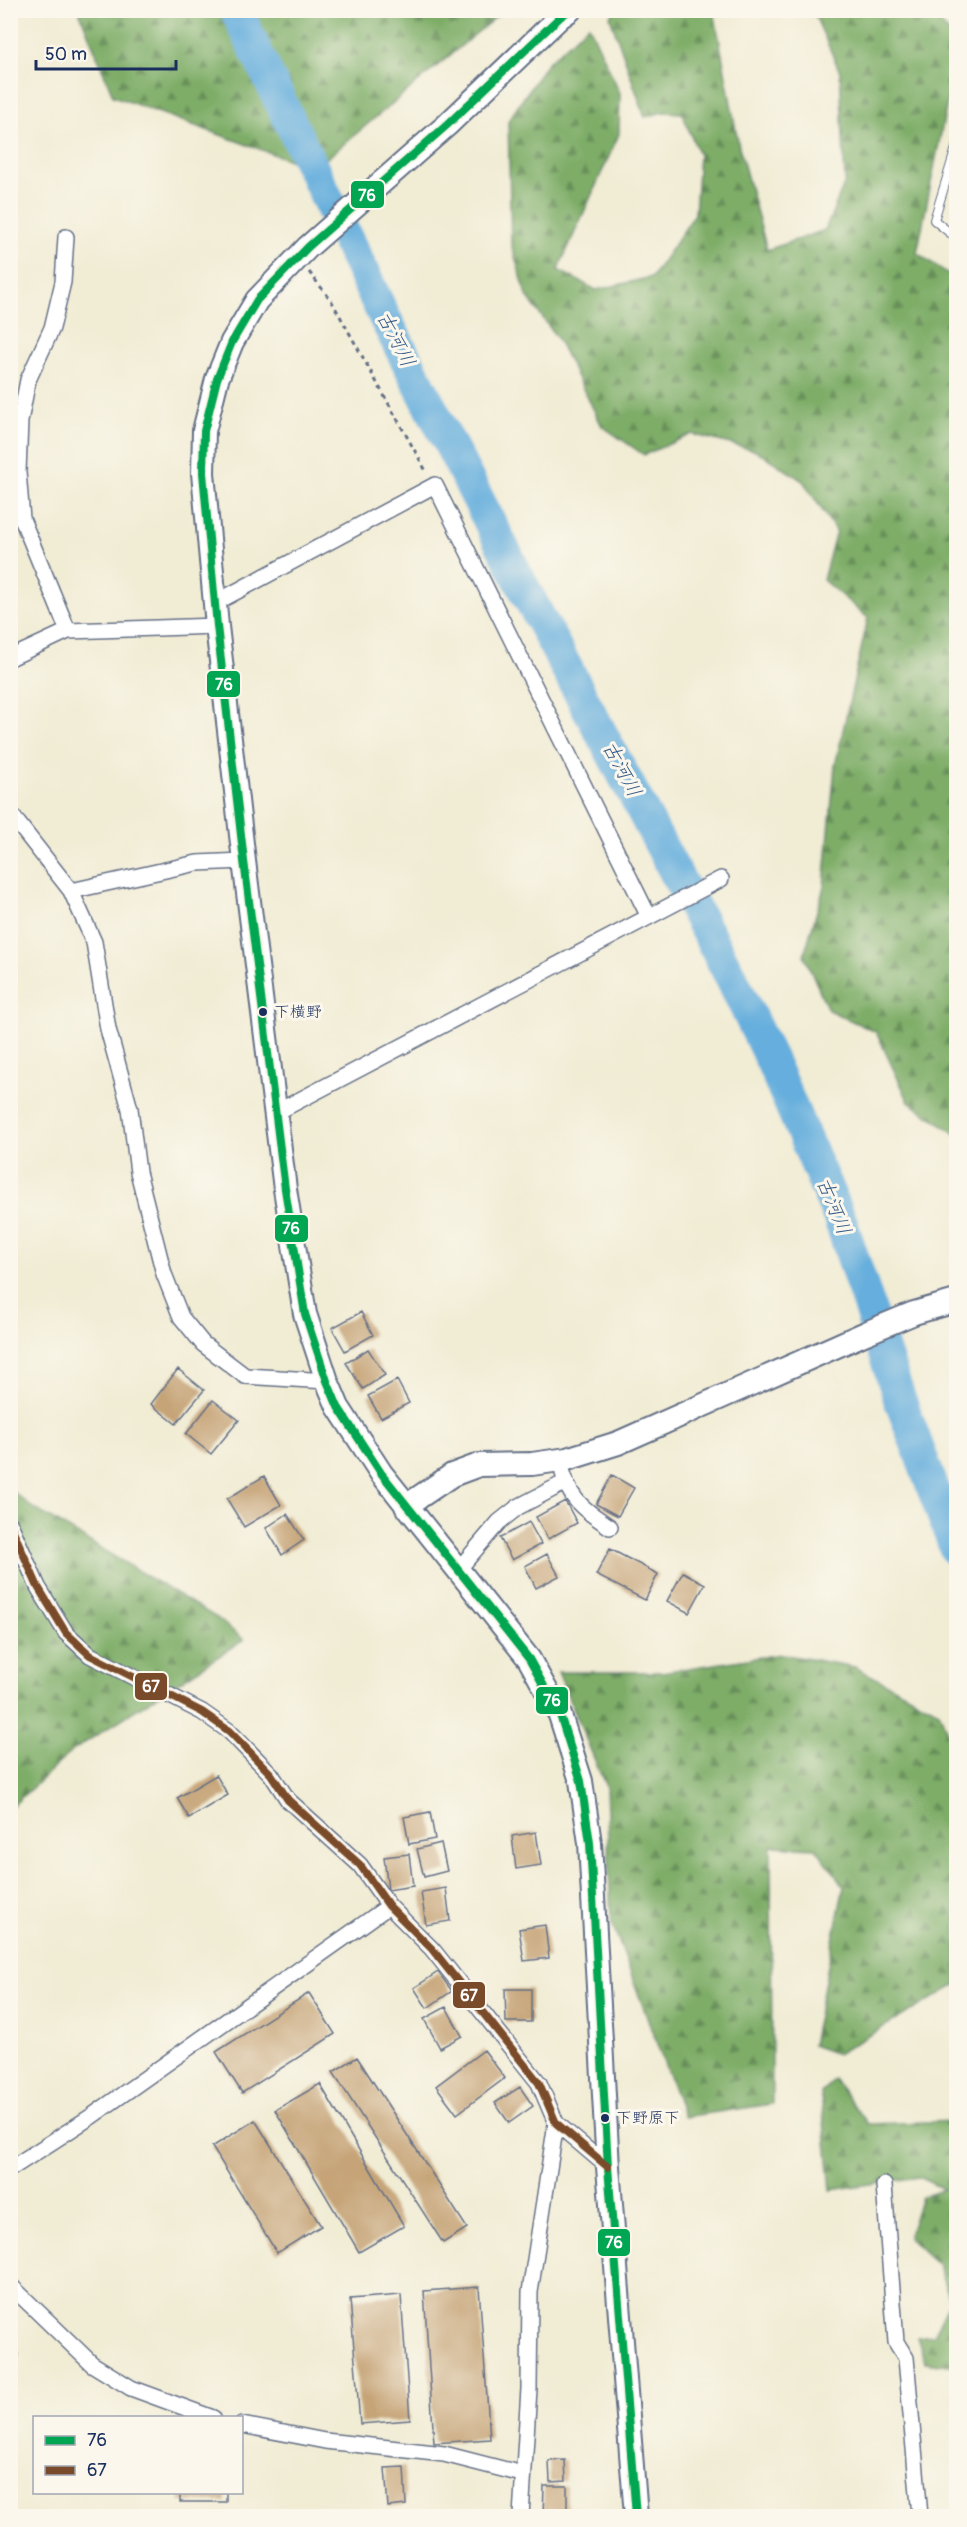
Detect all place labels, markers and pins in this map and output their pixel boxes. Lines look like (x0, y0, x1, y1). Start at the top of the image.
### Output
place label: 下横野 (274, 1002, 322, 1022)
marker: 下横野 (257, 1006, 269, 1018)
place label: 下野原下 (616, 2108, 680, 2128)
marker: 下野原下 (599, 2112, 611, 2124)

